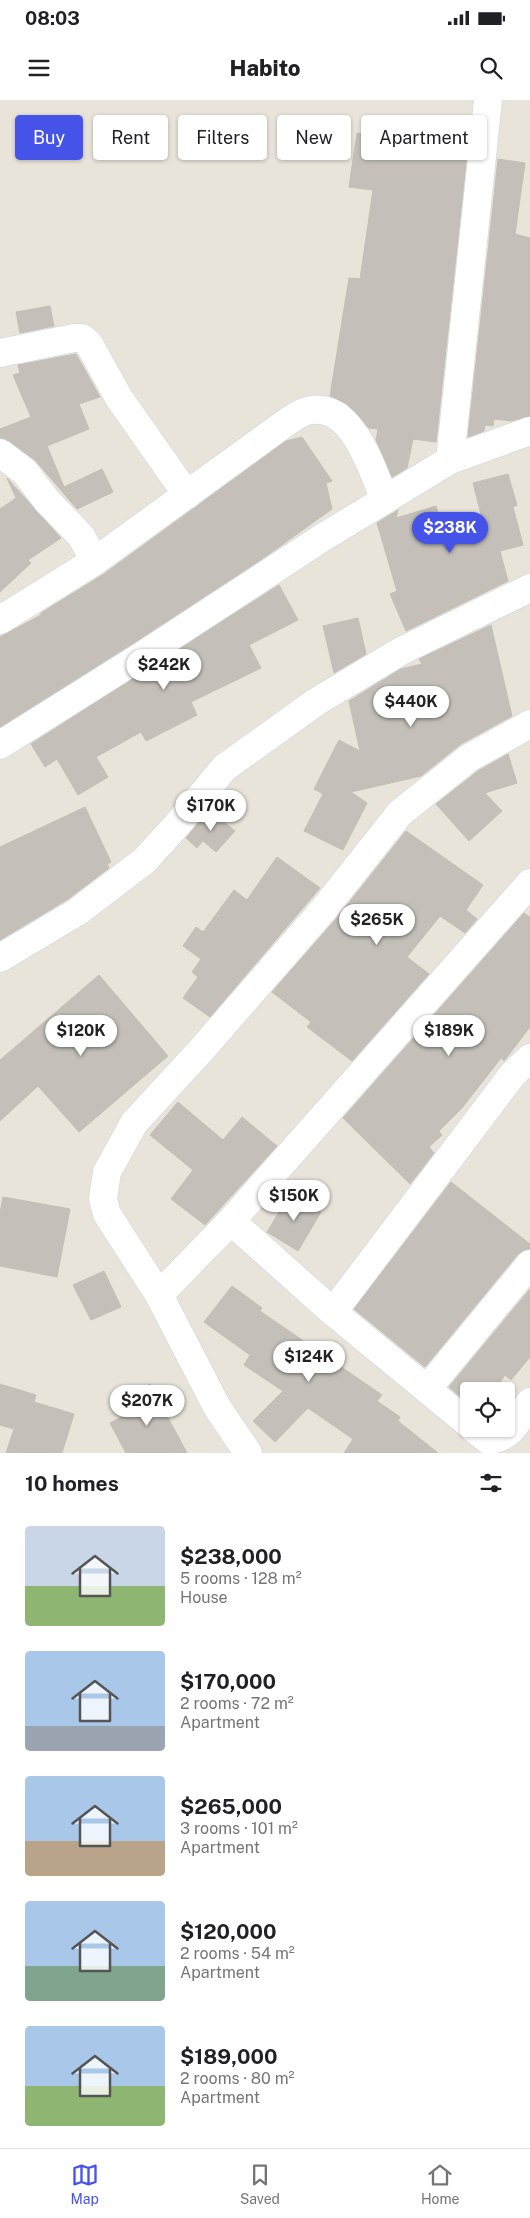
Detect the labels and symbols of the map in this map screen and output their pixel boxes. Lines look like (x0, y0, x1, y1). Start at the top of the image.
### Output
pin: $238K (415, 512, 485, 554)
pin: $242K (129, 648, 199, 691)
pin: $440K (376, 686, 446, 728)
pin: $170K (176, 790, 246, 832)
pin: $265K (342, 904, 412, 946)
pin: $120K (46, 1014, 116, 1057)
pin: $189K (414, 1014, 484, 1057)
pin: $150K (259, 1180, 329, 1222)
pin: $124K (274, 1340, 344, 1383)
pin: $207K (112, 1384, 182, 1427)

